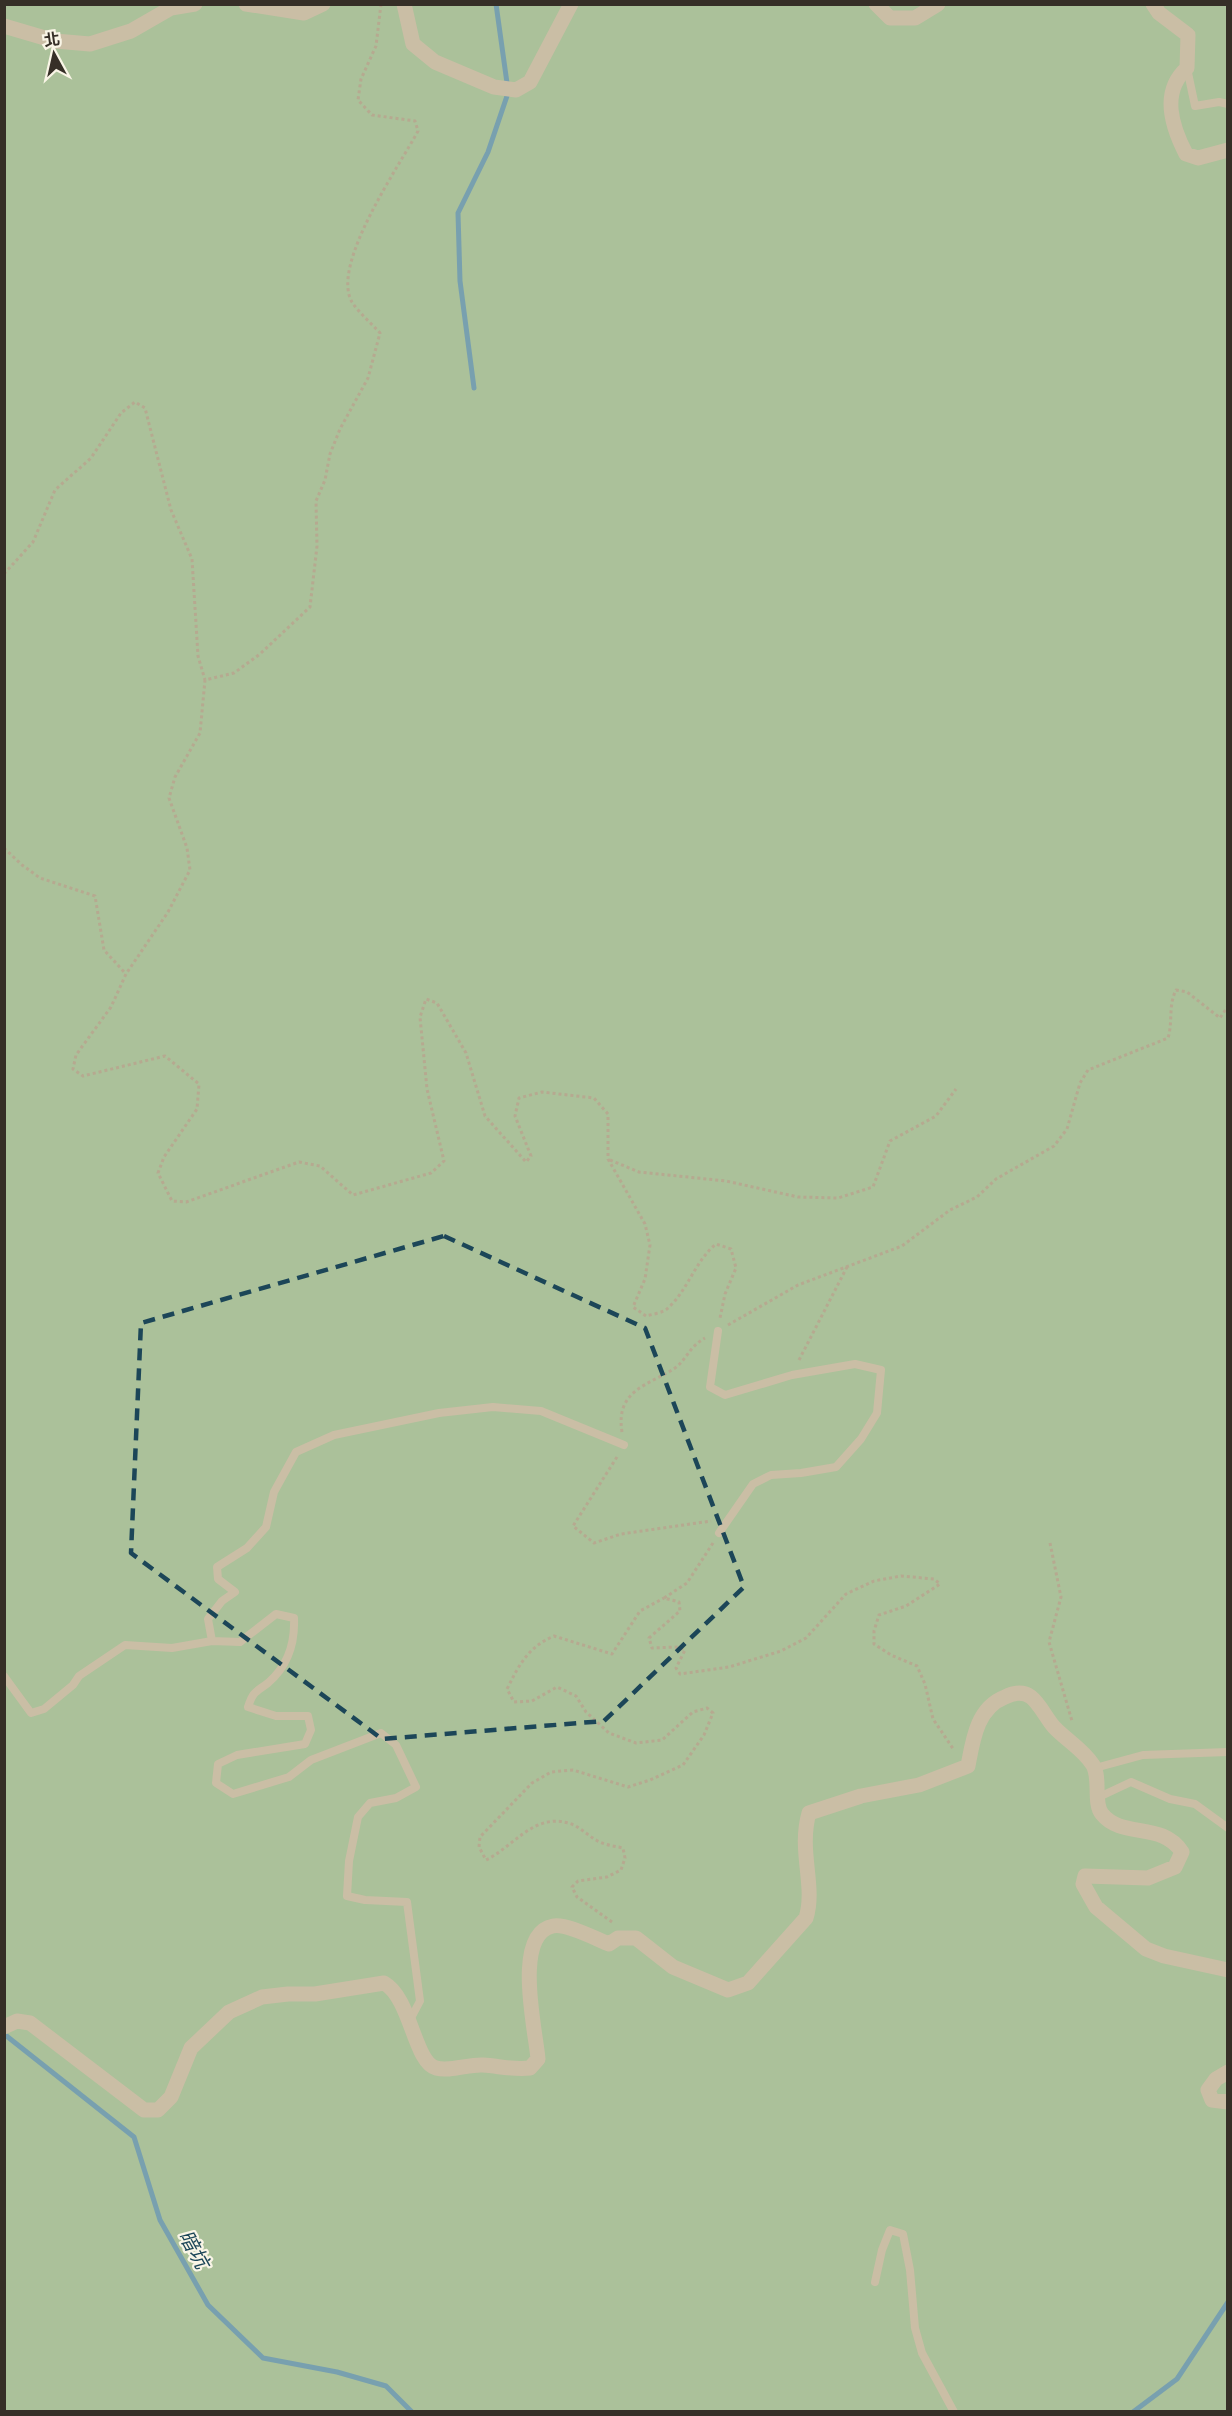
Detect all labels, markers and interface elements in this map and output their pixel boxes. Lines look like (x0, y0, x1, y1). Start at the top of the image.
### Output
north arrow (24, 24, 84, 84)
text: 北 (42, 27, 62, 52)
water label: 暗坑 (172, 2225, 217, 2276)

